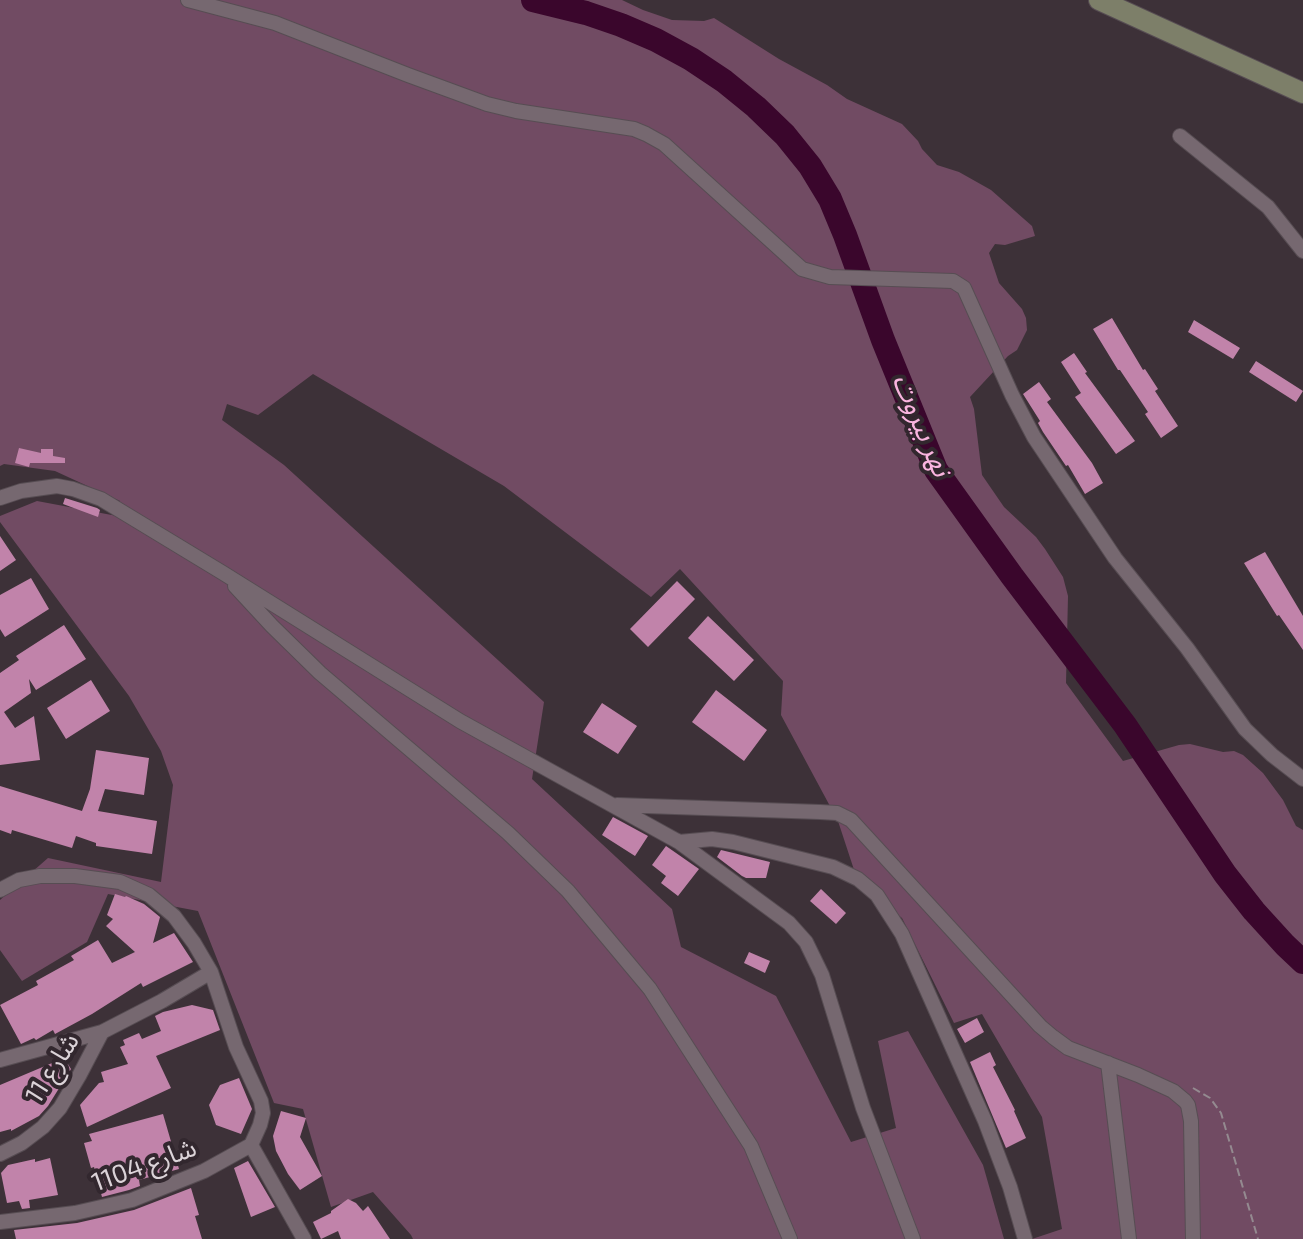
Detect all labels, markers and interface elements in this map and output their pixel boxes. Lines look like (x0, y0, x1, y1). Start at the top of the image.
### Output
water label: نهر بيروت (885, 369, 959, 481)
street label: شارع 11 (18, 1027, 86, 1109)
street label: شارع 1104 (88, 1132, 200, 1198)

